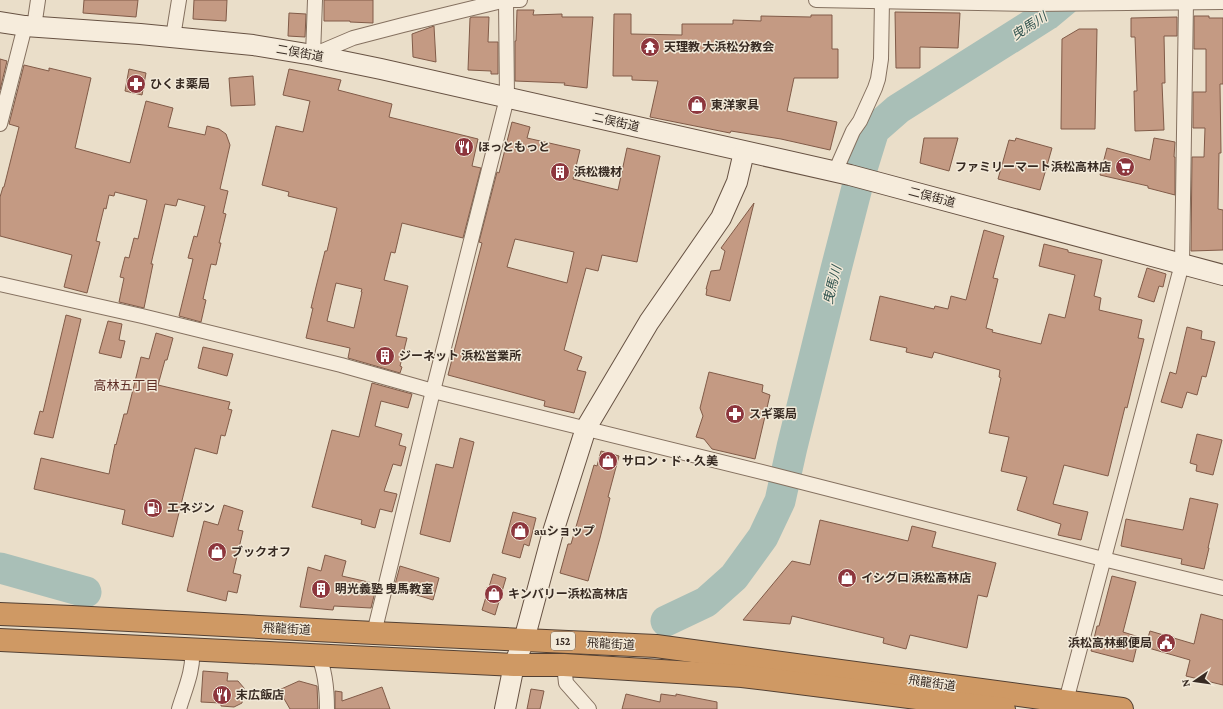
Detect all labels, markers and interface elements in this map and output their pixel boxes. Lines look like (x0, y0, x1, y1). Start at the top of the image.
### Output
water label: 曳馬川 (1009, 8, 1051, 43)
temple icon: 天理教 大浜松分教会 (639, 36, 661, 58)
place label: 天理教 大浜松分教会 (664, 40, 774, 54)
street label: 二俣街道 (275, 42, 325, 64)
pharmacy icon: ひくま薬局 (125, 73, 147, 95)
place label: ひくま薬局 (150, 77, 210, 91)
shop icon: 東洋家具 (686, 94, 708, 116)
place label: 東洋家具 (711, 98, 759, 112)
street label: 二俣街道 (591, 110, 641, 134)
restaurant icon: ほっともっと (453, 136, 475, 158)
place label: ほっともっと (478, 140, 550, 154)
supermarket icon: ファミリーマート浜松高林店 (1114, 156, 1136, 178)
place label: ファミリーマート浜松高林店 (955, 160, 1111, 174)
building icon: 浜松機材 (549, 161, 571, 183)
place label: 浜松機材 (574, 165, 622, 179)
street label: 二俣街道 (907, 184, 957, 210)
water label: 曳馬川 (820, 262, 844, 306)
building icon: ジーネット 浜松営業所 (374, 345, 396, 367)
place label: ジーネット 浜松営業所 (399, 349, 521, 363)
district label: 高林五丁目 (93, 378, 159, 393)
pharmacy icon: スギ薬局 (724, 403, 746, 425)
place label: スギ薬局 (749, 407, 797, 421)
shop icon: サロン・ド・久美 (597, 450, 619, 472)
place label: サロン・ド・久美 (622, 454, 718, 468)
fuel station icon: エネジン (142, 497, 164, 519)
place label: エネジン (167, 501, 215, 515)
shop icon: auショップ (509, 520, 531, 542)
place label: auショップ (534, 524, 595, 538)
shop icon: ブックオフ (206, 541, 228, 563)
place label: ブックオフ (231, 545, 291, 559)
shop icon: イシグロ 浜松高林店 (836, 567, 858, 589)
place label: イシグロ 浜松高林店 (861, 571, 971, 585)
building icon: 明光義塾 曳馬教室 (310, 578, 332, 600)
place label: 明光義塾 曳馬教室 (335, 582, 433, 596)
shop icon: キンバリー浜松高林店 (483, 583, 505, 605)
place label: キンバリー浜松高林店 (508, 587, 628, 601)
street label: 飛龍街道 (263, 621, 311, 637)
road number: 152 (551, 632, 575, 650)
public building icon: 浜松高林郵便局 (1155, 632, 1177, 654)
street label: 飛龍街道 (587, 636, 635, 652)
place label: 浜松高林郵便局 (1068, 636, 1152, 650)
north arrow (1175, 661, 1215, 701)
street label: 飛龍街道 (907, 673, 957, 693)
text: N (1178, 678, 1192, 688)
restaurant icon: 末広飯店 (211, 684, 233, 706)
place label: 末広飯店 (236, 688, 284, 702)

